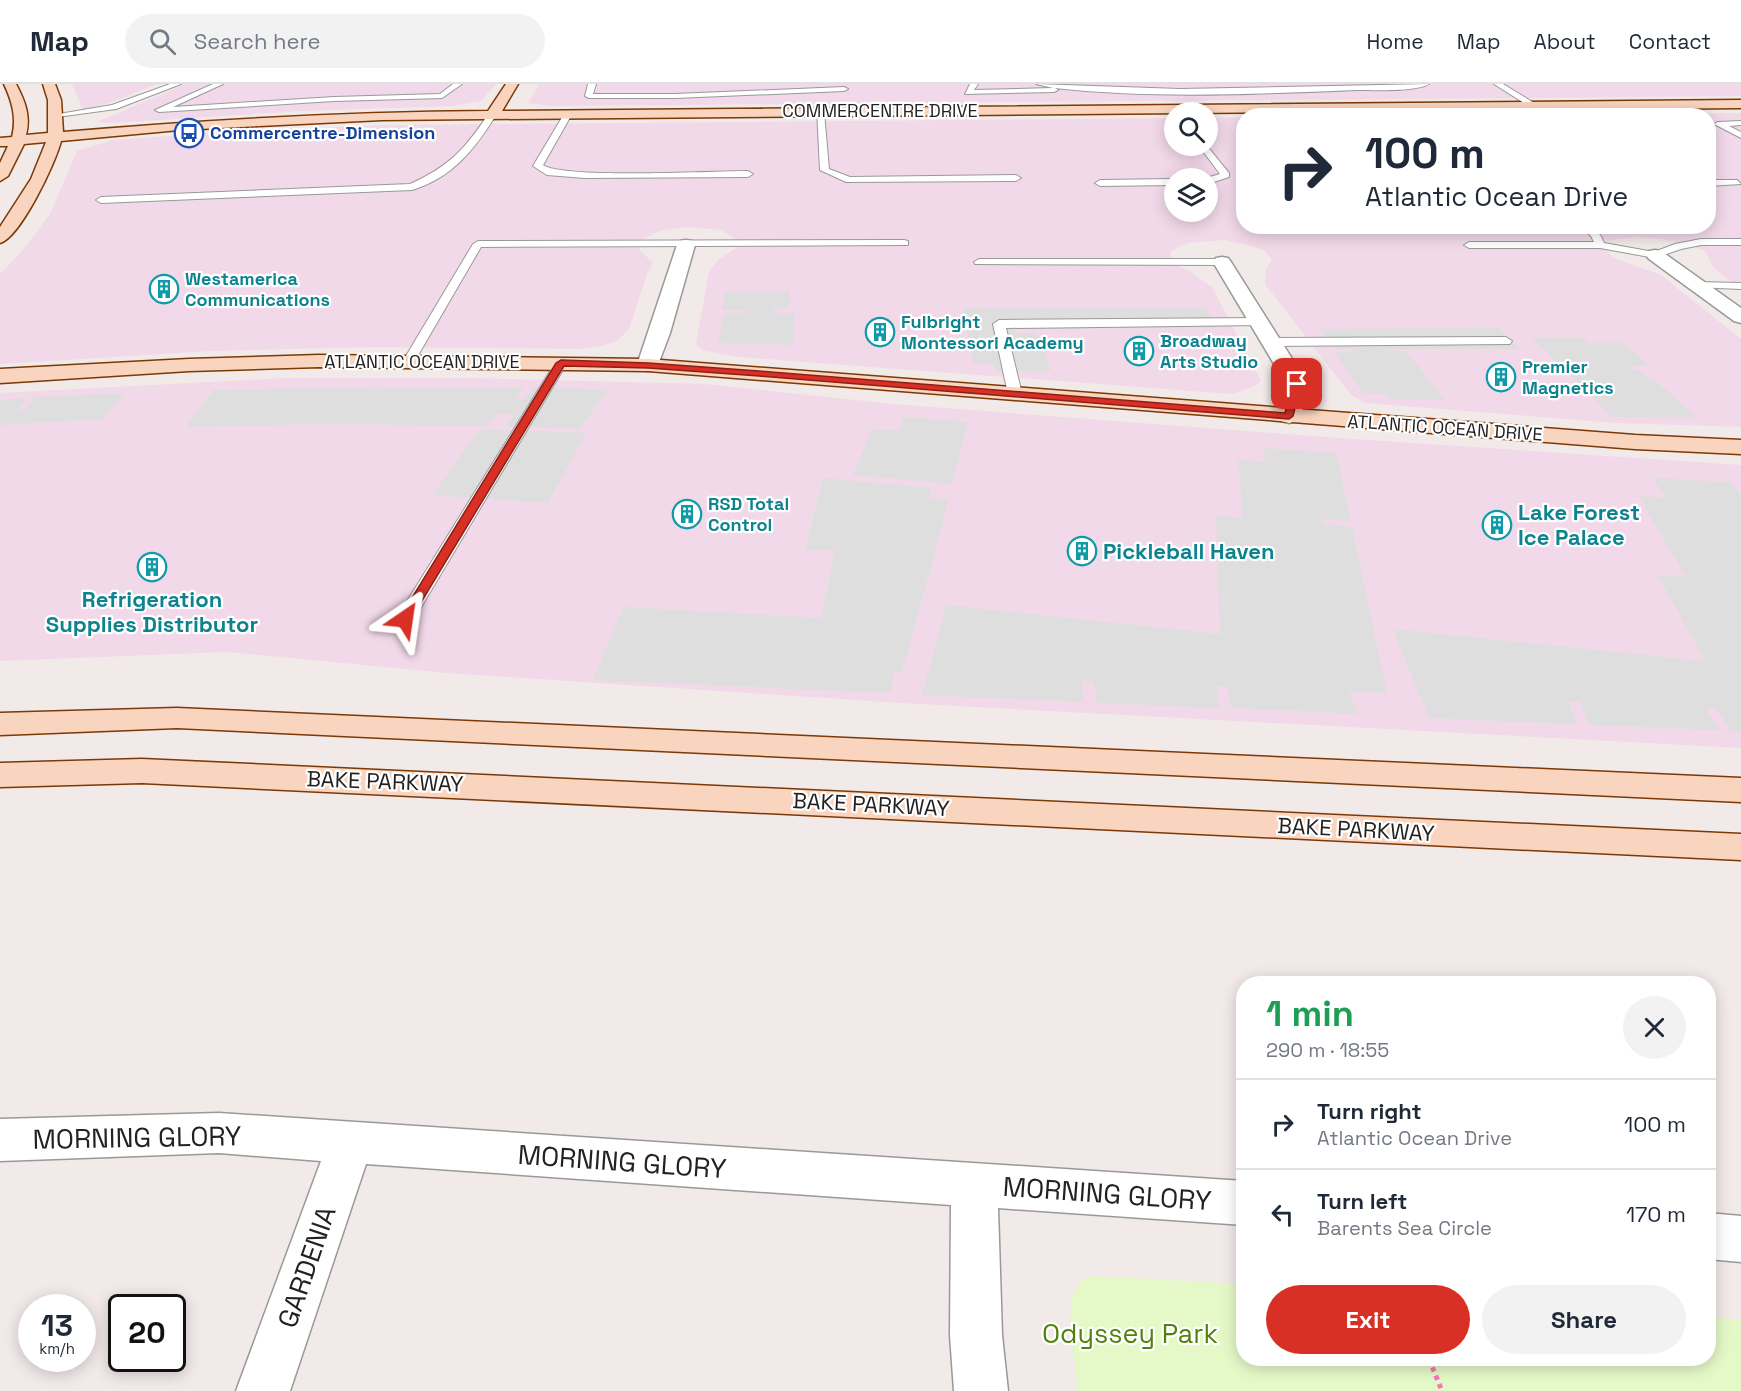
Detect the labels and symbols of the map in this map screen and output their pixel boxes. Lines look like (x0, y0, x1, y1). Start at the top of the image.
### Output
street label: COMMERCENTRE DRIVE (782, 99, 978, 122)
bus stop icon: Commercentre-Dimension (173, 117, 205, 149)
place label: Commercentre-Dimension (210, 121, 435, 144)
place label: Westamerica Communications (185, 267, 330, 311)
building icon: Westamerica Communications (148, 273, 180, 305)
place label: Fulbright Montessori Academy (901, 310, 1084, 354)
building icon: Fulbright Montessori Academy (864, 316, 896, 348)
place label: Broadway Arts Studio (1160, 329, 1258, 373)
building icon: Broadway Arts Studio (1123, 335, 1155, 367)
street label: ATLANTIC OCEAN DRIVE (324, 350, 520, 373)
place label: Premier Magnetics (1522, 355, 1614, 399)
pin (1271, 358, 1322, 409)
building icon: Premier Magnetics (1485, 361, 1517, 393)
street label: ATLANTIC OCEAN DRIVE (1347, 409, 1543, 446)
place label: RSD Total Control (708, 492, 789, 536)
building icon: RSD Total Control (671, 498, 703, 530)
place label: Lake Forest Ice Palace (1518, 498, 1640, 551)
building icon: Lake Forest Ice Palace (1481, 509, 1513, 541)
building icon: Pickleball Haven (1066, 535, 1098, 567)
place label: Pickleball Haven (1103, 537, 1275, 565)
building icon: Refrigeration Supplies Distributor (136, 551, 168, 583)
place label: Refrigeration Supplies Distributor (46, 585, 258, 638)
position arrow (373, 587, 437, 651)
street label: BAKE PARKWAY (306, 764, 465, 798)
street label: BAKE PARKWAY (792, 786, 951, 822)
street label: BAKE PARKWAY (1277, 811, 1436, 847)
street label: MORNING GLORY (32, 1118, 242, 1157)
street label: MORNING GLORY (517, 1137, 728, 1186)
street label: MORNING GLORY (1002, 1169, 1213, 1218)
street label: GARDENIA (269, 1201, 344, 1332)
speed limit sign: 20 (108, 1294, 186, 1372)
park label: Odyssey Park (1042, 1316, 1218, 1351)

